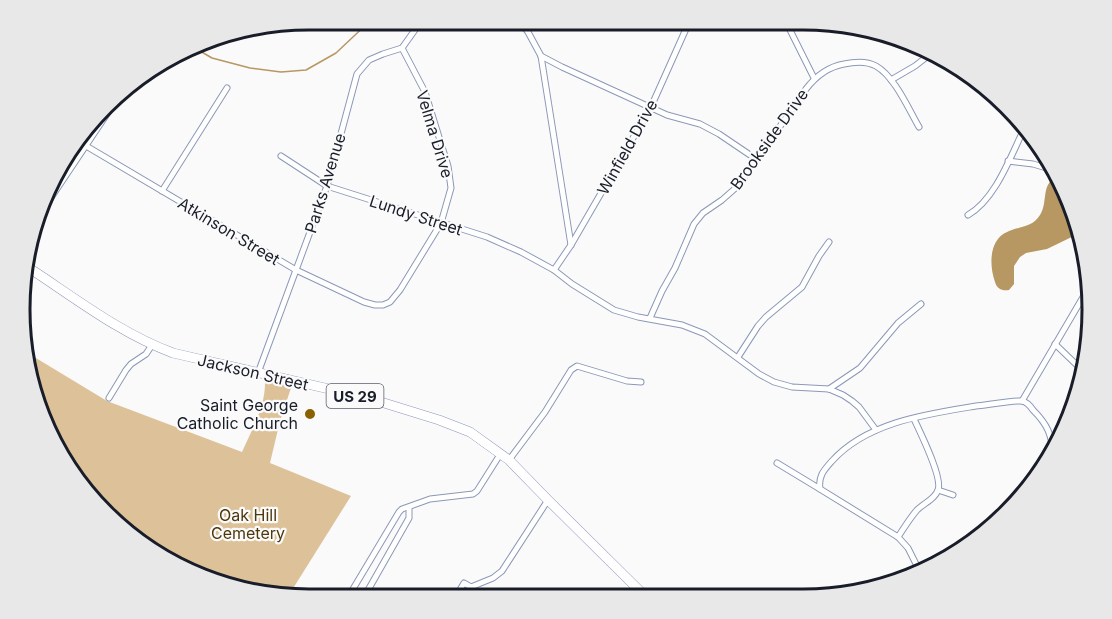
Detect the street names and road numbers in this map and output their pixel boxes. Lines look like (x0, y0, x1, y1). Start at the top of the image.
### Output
street label: Brookside Drive (726, 85, 812, 193)
street label: Velma Drive (412, 88, 458, 180)
street label: Winfield Drive (593, 96, 661, 198)
street label: Parks Avenue (300, 131, 350, 235)
street label: Lundy Street (367, 191, 465, 239)
street label: Atkinson Street (174, 193, 284, 269)
street label: Jackson Street (196, 350, 310, 394)
road number: US 29 (326, 384, 384, 408)

